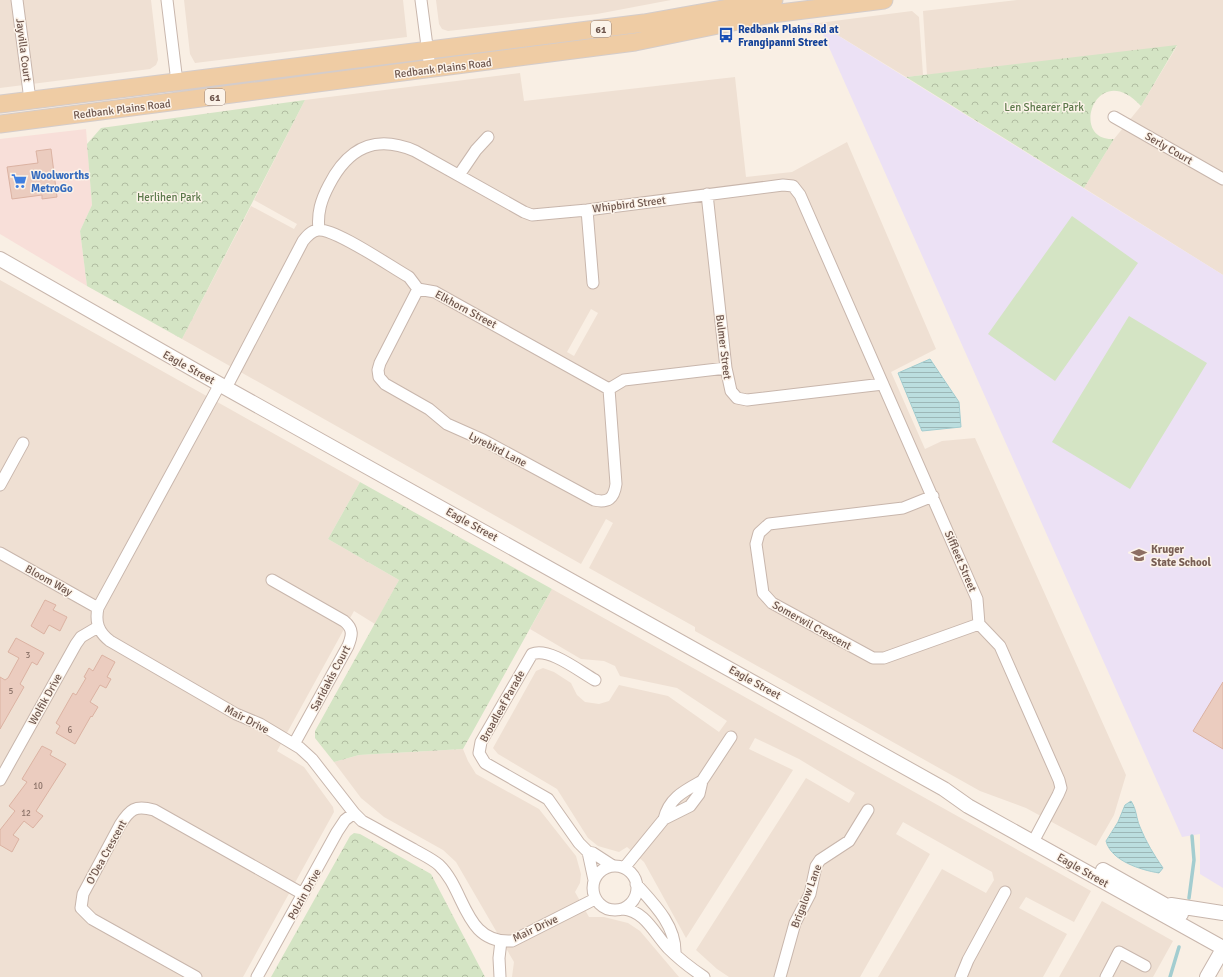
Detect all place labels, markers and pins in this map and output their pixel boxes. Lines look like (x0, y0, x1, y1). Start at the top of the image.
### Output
place label: Redbank Plains Rd at Frangipanni Street (738, 23, 839, 49)
bus stop icon: Redbank Plains Rd at Frangipanni Street (717, 26, 735, 44)
place label: Woolworths MetroGo (31, 169, 89, 195)
supermarket icon: Woolworths MetroGo (10, 172, 28, 190)
place label: Kruger State School (1151, 543, 1212, 569)
school or university icon: Kruger State School (1130, 546, 1148, 564)

